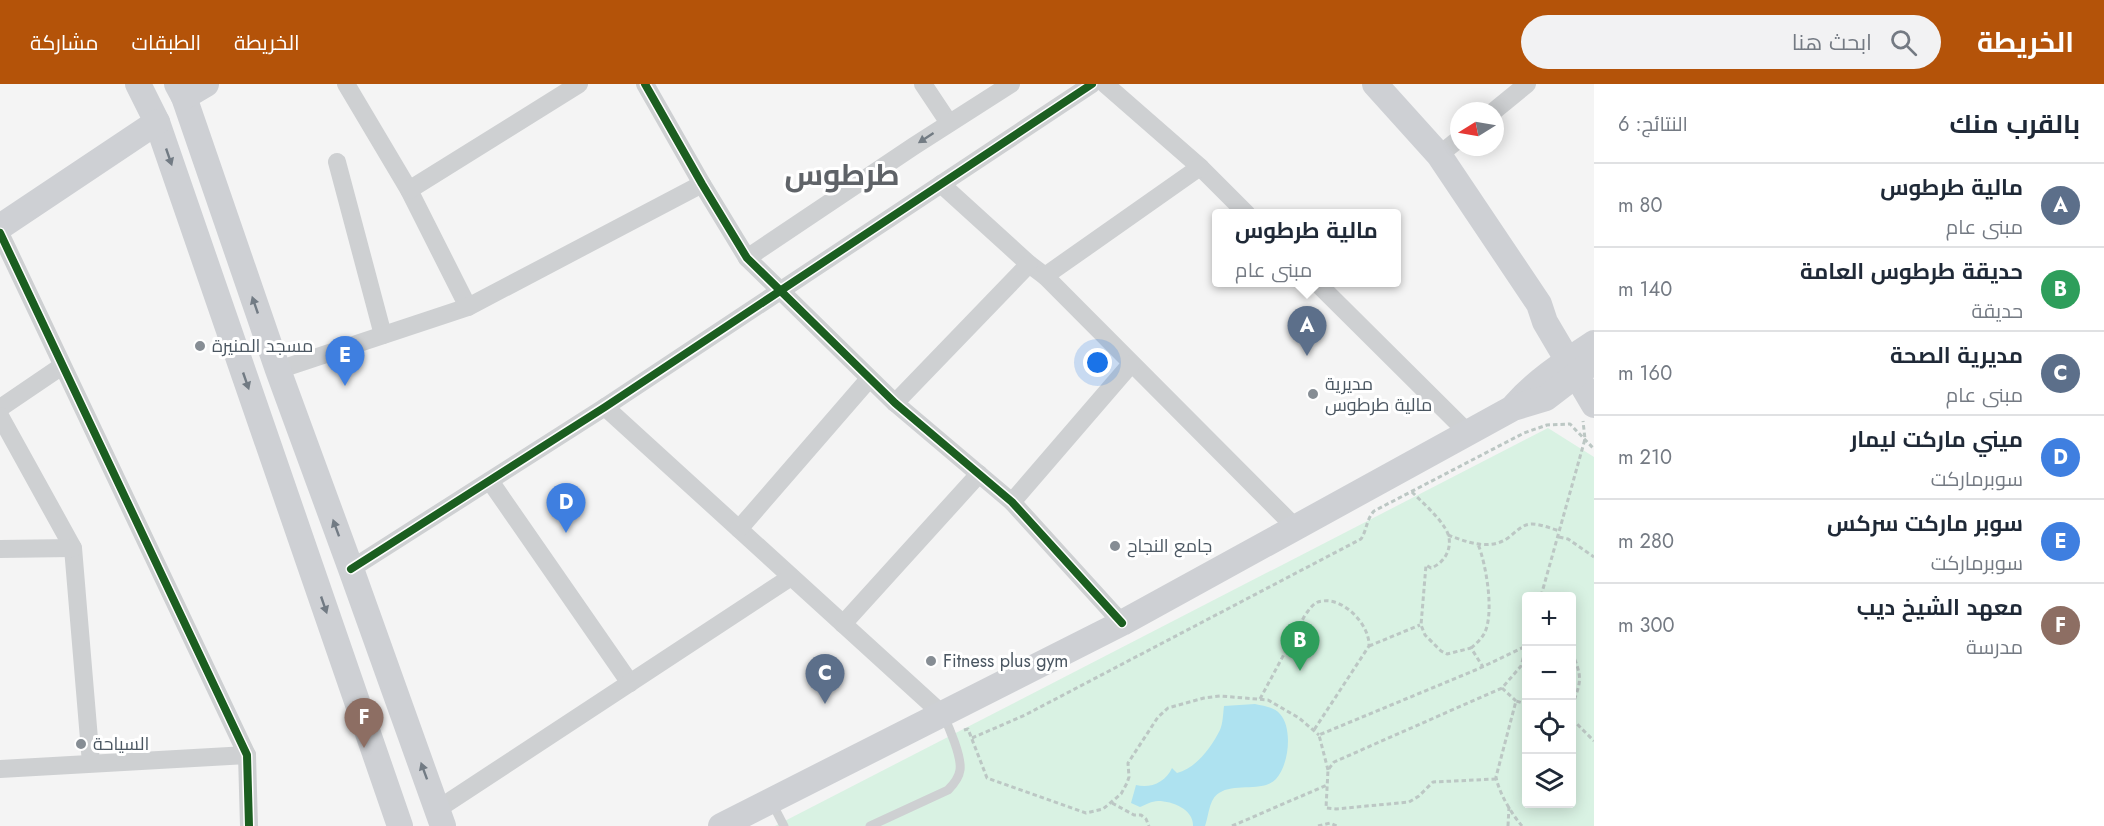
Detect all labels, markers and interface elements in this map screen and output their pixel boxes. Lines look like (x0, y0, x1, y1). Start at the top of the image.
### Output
search box (1521, 15, 1941, 69)
text: الخريطة (1977, 22, 2074, 63)
text: ابحث هنا (1792, 26, 1872, 58)
icon: search (1887, 26, 1920, 59)
text: مشاركة (30, 28, 99, 58)
text: الطبقات (132, 28, 201, 58)
text: الخريطة (234, 28, 300, 58)
north arrow (1450, 102, 1504, 156)
text: بالقرب منك (1950, 105, 2080, 143)
text: النتائج: 6 (1618, 110, 1688, 139)
one-way arrow (918, 132, 934, 143)
one-way arrow (164, 148, 174, 166)
district label: طرطوس (784, 153, 900, 196)
text: مالية طرطوس (1880, 171, 2023, 203)
text: 80 m (1618, 191, 1663, 220)
text: A (2053, 191, 2068, 220)
popup (1212, 209, 1401, 287)
text: مبنى عام (1946, 213, 2023, 242)
text: مالية طرطوس (1235, 214, 1378, 246)
text: حديقة طرطوس العامة (1800, 255, 2023, 287)
text: مبنى عام (1235, 256, 1312, 285)
text: 140 m (1618, 275, 1672, 304)
text: B (2054, 275, 2067, 304)
one-way arrow (250, 296, 260, 314)
text: حديقة (1972, 297, 2023, 326)
pin: A (1288, 306, 1326, 356)
place label: مسجد المنيرة (212, 333, 313, 359)
pin: E (326, 336, 364, 386)
marker: مسجد المنيرة (193, 339, 207, 353)
text: مديرية الصحة (1890, 339, 2023, 371)
your location (1083, 348, 1112, 377)
text: 160 m (1618, 359, 1672, 388)
text: C (2053, 359, 2068, 388)
place label: مديرية مالية طرطوس (1325, 371, 1432, 418)
one-way arrow (242, 372, 252, 390)
text: مبنى عام (1946, 381, 2023, 410)
marker: مديرية مالية طرطوس (1306, 387, 1320, 401)
text: ميني ماركت ليمار (1850, 423, 2023, 455)
text: 210 m (1618, 443, 1672, 472)
text: D (2053, 443, 2068, 472)
text: سوبرماركت (1931, 465, 2023, 494)
pin: D (546, 484, 586, 533)
text: سوبر ماركت سركس (1827, 507, 2023, 539)
one-way arrow (331, 519, 341, 537)
text: 280 m (1618, 527, 1674, 556)
text: E (2054, 527, 2067, 556)
place label: جامع النجاح (1127, 533, 1212, 559)
marker: جامع النجاح (1108, 539, 1122, 553)
text: سوبرماركت (1931, 549, 2023, 578)
text: معهد الشيخ ديب (1857, 591, 2023, 623)
map controls (1522, 592, 1576, 808)
button: + (1522, 592, 1576, 646)
one-way arrow (319, 596, 329, 614)
text: 300 m (1618, 611, 1675, 640)
text: F (2055, 611, 2066, 640)
pin: B (1280, 622, 1320, 671)
text: مدرسة (1966, 633, 2023, 662)
button: − (1522, 646, 1576, 700)
place label: Fitness plus gym (943, 648, 1068, 674)
pin: C (806, 654, 844, 704)
marker: Fitness plus gym (924, 654, 938, 668)
pin: F (344, 698, 384, 748)
button: locate (1522, 700, 1576, 754)
place label: السياحة (93, 731, 149, 757)
marker: السياحة (74, 737, 88, 751)
button: layers (1522, 754, 1576, 808)
one-way arrow (419, 761, 429, 779)

